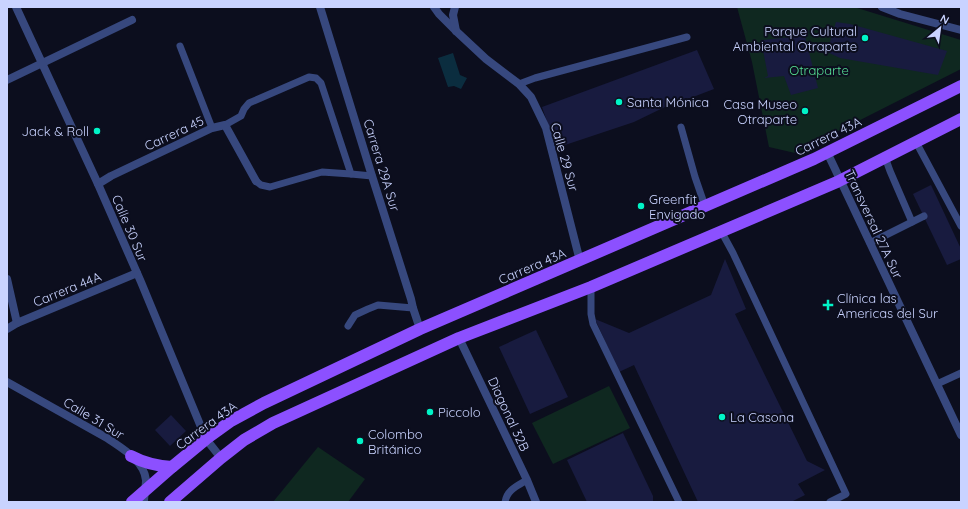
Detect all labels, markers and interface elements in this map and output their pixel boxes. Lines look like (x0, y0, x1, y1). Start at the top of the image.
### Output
north arrow (920, 8, 960, 48)
text: N (938, 11, 952, 27)
place label: Parque Cultural Ambiental Otraparte (733, 23, 857, 54)
marker: Parque Cultural Ambiental Otraparte (860, 33, 870, 43)
park label: Otraparte (789, 62, 849, 78)
place label: Santa Mónica (627, 94, 709, 110)
place label: Casa Museo Otraparte (724, 96, 797, 127)
marker: Santa Mónica (614, 97, 624, 107)
marker: Casa Museo Otraparte (800, 106, 810, 116)
street label: Carrera 45 (142, 112, 206, 154)
street label: Carrera 43A (792, 113, 864, 159)
street label: Carrera 29A Sur (360, 117, 404, 213)
street label: Calle 29 Sur (548, 121, 582, 193)
place label: Jack & Roll (22, 123, 89, 139)
marker: Jack & Roll (92, 126, 102, 136)
street label: Transversal 27A Sur (842, 167, 906, 281)
place label: Greenfit Envigado (649, 191, 705, 222)
street label: Calle 30 Sur (109, 192, 151, 264)
marker: Greenfit Envigado (636, 201, 646, 211)
street label: Carrera 43A (496, 244, 569, 287)
street label: Carrera 44A (31, 268, 104, 310)
place label: Clínica las Americas del Sur (837, 290, 938, 321)
marker: Clínica las Americas del Sur (822, 299, 834, 311)
street label: Diagonal 32B (485, 374, 533, 454)
street label: Calle 31 Sur (61, 394, 127, 442)
street label: Carrera 43A (172, 397, 240, 453)
place label: Piccolo (438, 404, 481, 420)
marker: Piccolo (425, 407, 435, 417)
place label: La Casona (730, 409, 794, 425)
marker: La Casona (717, 412, 727, 422)
place label: Colombo Británico (368, 426, 423, 457)
marker: Colombo Británico (355, 436, 365, 446)

